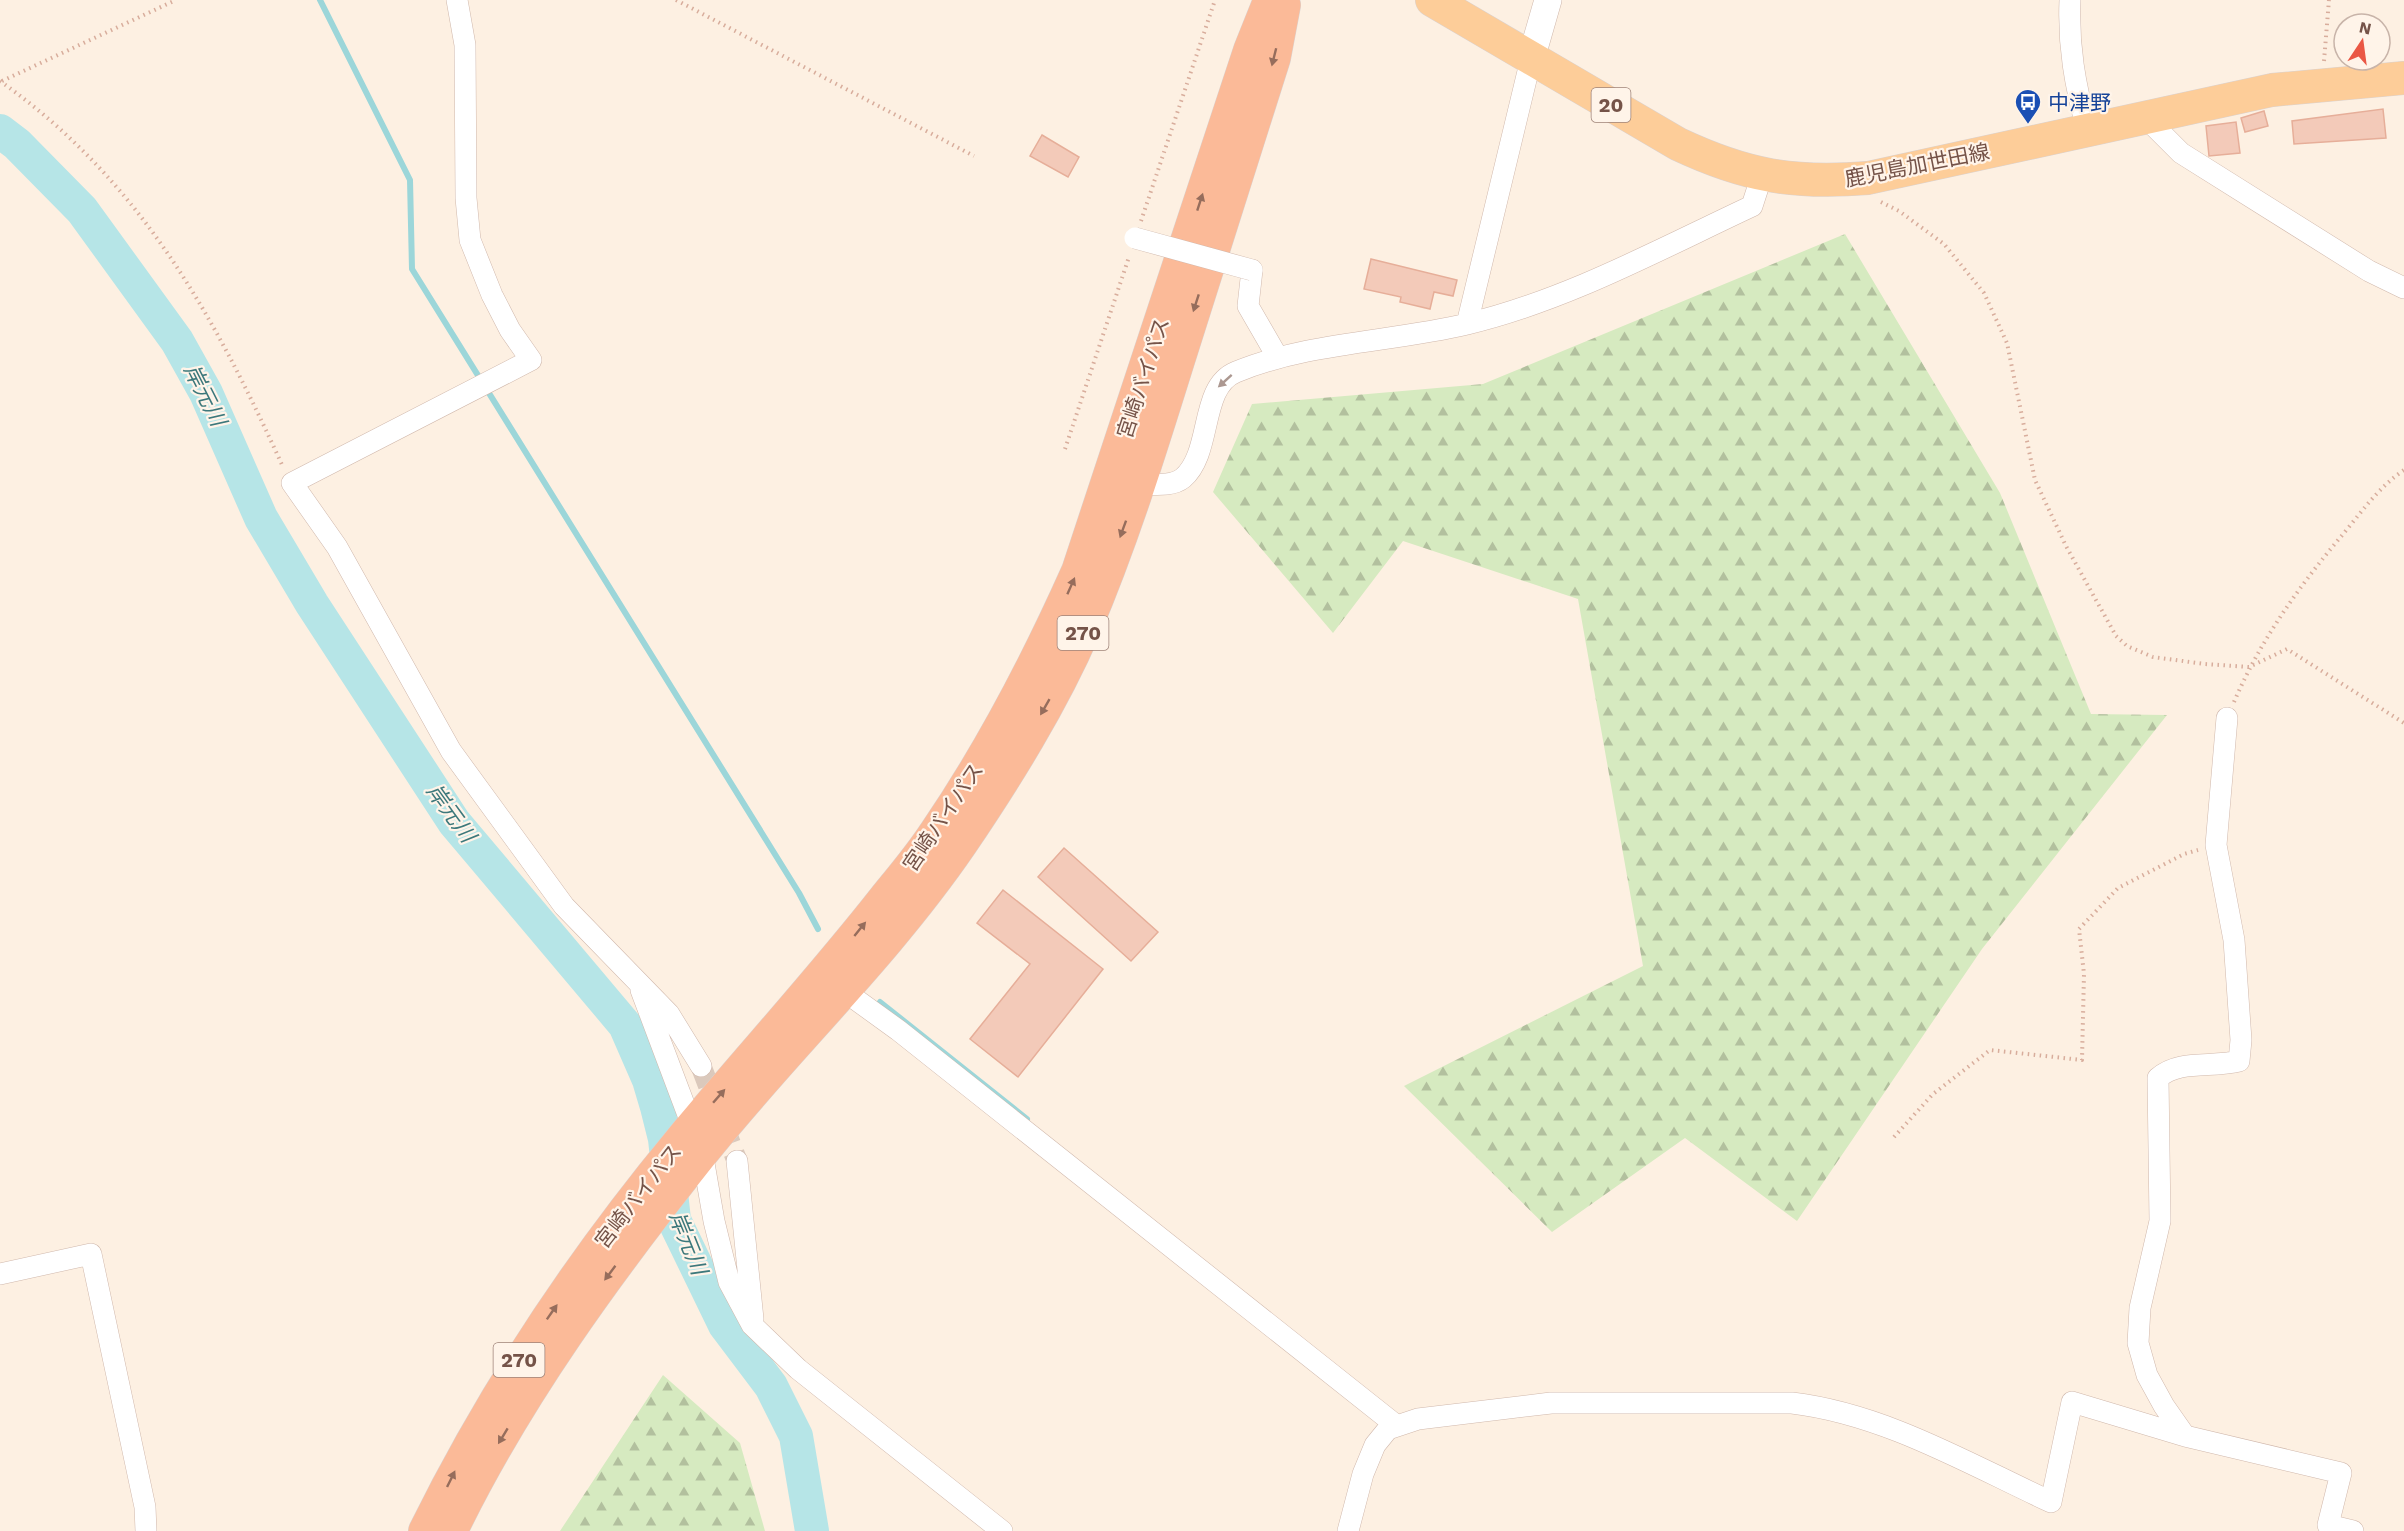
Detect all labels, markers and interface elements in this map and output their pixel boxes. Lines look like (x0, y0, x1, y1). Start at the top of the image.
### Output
north arrow (2332, 12, 2392, 72)
text: N (2357, 17, 2373, 38)
one-way arrow (1268, 48, 1278, 66)
bus stop icon: 中津野 (2013, 87, 2043, 125)
road number: 20 (1592, 88, 1630, 122)
place label: 中津野 (2048, 90, 2111, 115)
street label: 鹿児島加世田線 (1842, 139, 1992, 191)
one-way arrow (1196, 193, 1206, 211)
one-way arrow (1191, 294, 1201, 312)
street label: 宮崎バイパス (1112, 314, 1174, 442)
water label: 岸元川 (179, 360, 232, 432)
one-way arrow (1217, 374, 1232, 388)
one-way arrow (1117, 520, 1127, 538)
one-way arrow (1066, 576, 1076, 594)
road number: 270 (1058, 616, 1108, 650)
one-way arrow (1040, 699, 1050, 716)
street label: 宮崎バイパス (898, 758, 988, 876)
water label: 岸元川 (421, 779, 482, 849)
one-way arrow (853, 922, 866, 937)
one-way arrow (712, 1088, 725, 1104)
street label: 宮崎バイパス (589, 1139, 687, 1253)
water label: 岸元川 (664, 1208, 713, 1280)
one-way arrow (604, 1265, 616, 1280)
one-way arrow (546, 1304, 557, 1320)
road number: 270 (494, 1343, 544, 1377)
one-way arrow (498, 1428, 509, 1444)
one-way arrow (446, 1470, 455, 1487)

